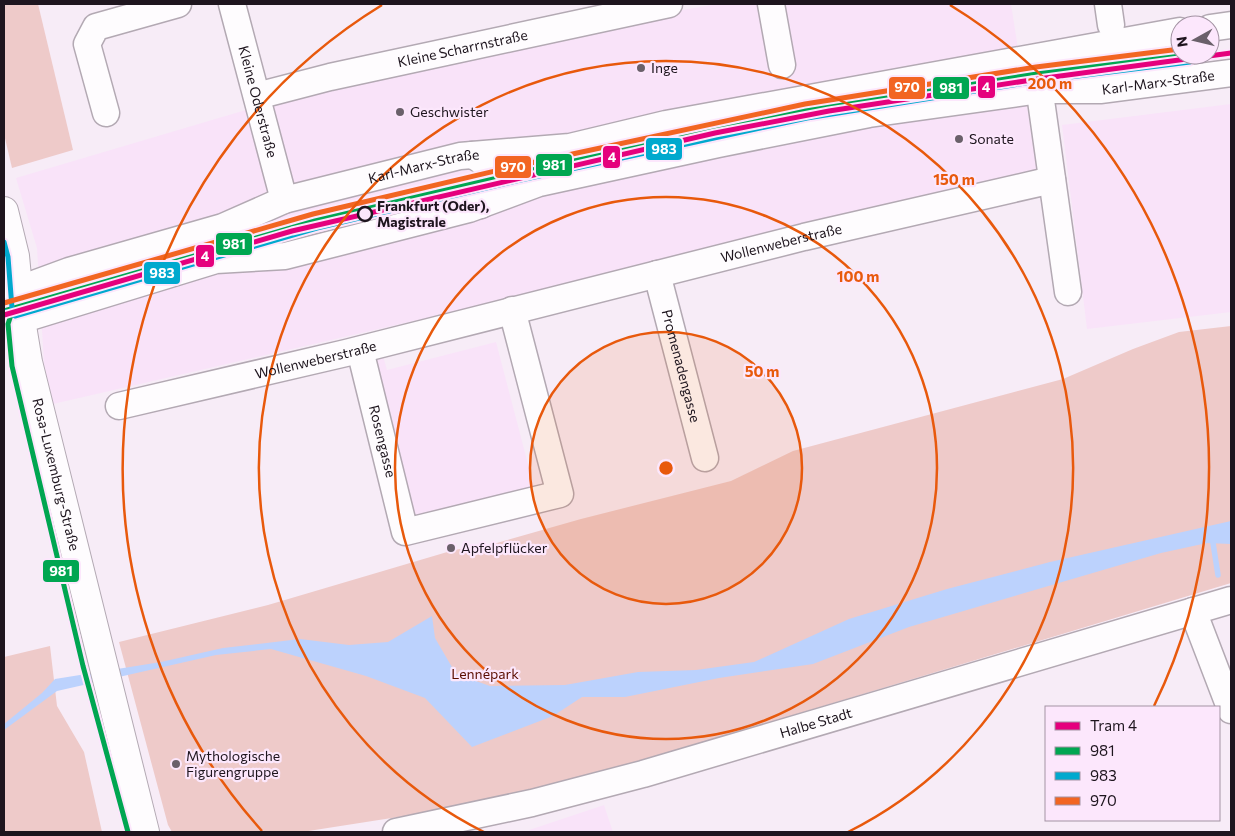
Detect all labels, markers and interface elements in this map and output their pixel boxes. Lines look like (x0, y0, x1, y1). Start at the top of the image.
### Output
north arrow (1170, 15, 1220, 65)
street label: Kleine Scharrnstraße (396, 26, 529, 70)
text: N (1172, 35, 1191, 48)
street label: Kleine Oderstraße (235, 44, 281, 159)
place label: Inge (651, 59, 678, 76)
marker: Inge (635, 62, 647, 74)
street label: Karl-Marx-Straße (1101, 66, 1216, 98)
text: 200 m (1028, 74, 1072, 92)
line badge: 4 (977, 75, 996, 99)
line badge: 970 (888, 76, 926, 100)
line badge: 981 (932, 76, 970, 100)
text: 970 (894, 78, 920, 95)
text: 4 (982, 78, 991, 95)
text: 981 (939, 79, 963, 96)
place label: Geschwister (410, 103, 489, 120)
marker: Geschwister (394, 106, 406, 118)
place label: Sonate (969, 130, 1014, 147)
marker: Sonate (953, 133, 965, 145)
line badge: 983 (645, 137, 683, 161)
text: 983 (651, 140, 677, 157)
street label: Karl-Marx-Straße (366, 145, 480, 187)
line badge: 4 (602, 145, 621, 169)
text: 4 (608, 148, 617, 165)
line badge: 981 (535, 153, 573, 177)
line badge: 970 (494, 155, 532, 179)
text: 981 (542, 156, 566, 173)
text: 970 (500, 158, 526, 175)
text: 150 m (933, 170, 975, 188)
place label: Frankfurt (Oder), Magistrale (377, 197, 489, 230)
marker: Frankfurt (Oder), Magistrale (357, 206, 373, 222)
street label: Wollenweberstraße (719, 220, 843, 266)
line badge: 981 (215, 232, 253, 256)
text: 981 (222, 235, 246, 252)
line badge: 4 (195, 244, 215, 268)
text: 4 (201, 247, 210, 264)
line badge: 983 (143, 261, 181, 285)
text: 983 (149, 264, 175, 281)
text: 100 m (837, 267, 879, 285)
street label: Promenadengasse (659, 308, 704, 424)
street label: Wollenweberstraße (253, 337, 378, 382)
text: 50 m (745, 362, 779, 380)
street label: Rosa-Luxemburg-Straße (29, 396, 84, 552)
street label: Rosengasse (366, 403, 400, 479)
centre of rings (657, 459, 675, 477)
place label: Apfelpflücker (461, 539, 548, 556)
marker: Apfelpflücker (445, 542, 457, 554)
line badge: 981 (42, 559, 80, 583)
text: 981 (49, 562, 73, 579)
park label: Lennépark (451, 665, 519, 682)
street label: Halbe Stadt (777, 704, 854, 741)
legend (1045, 706, 1220, 821)
text: Tram 4 (1090, 716, 1137, 734)
text: 981 (1090, 741, 1115, 759)
place label: Mythologische Figurengruppe (186, 747, 280, 780)
marker: Mythologische Figurengruppe (170, 758, 182, 770)
text: 983 (1090, 766, 1117, 784)
text: 970 (1090, 791, 1117, 809)

